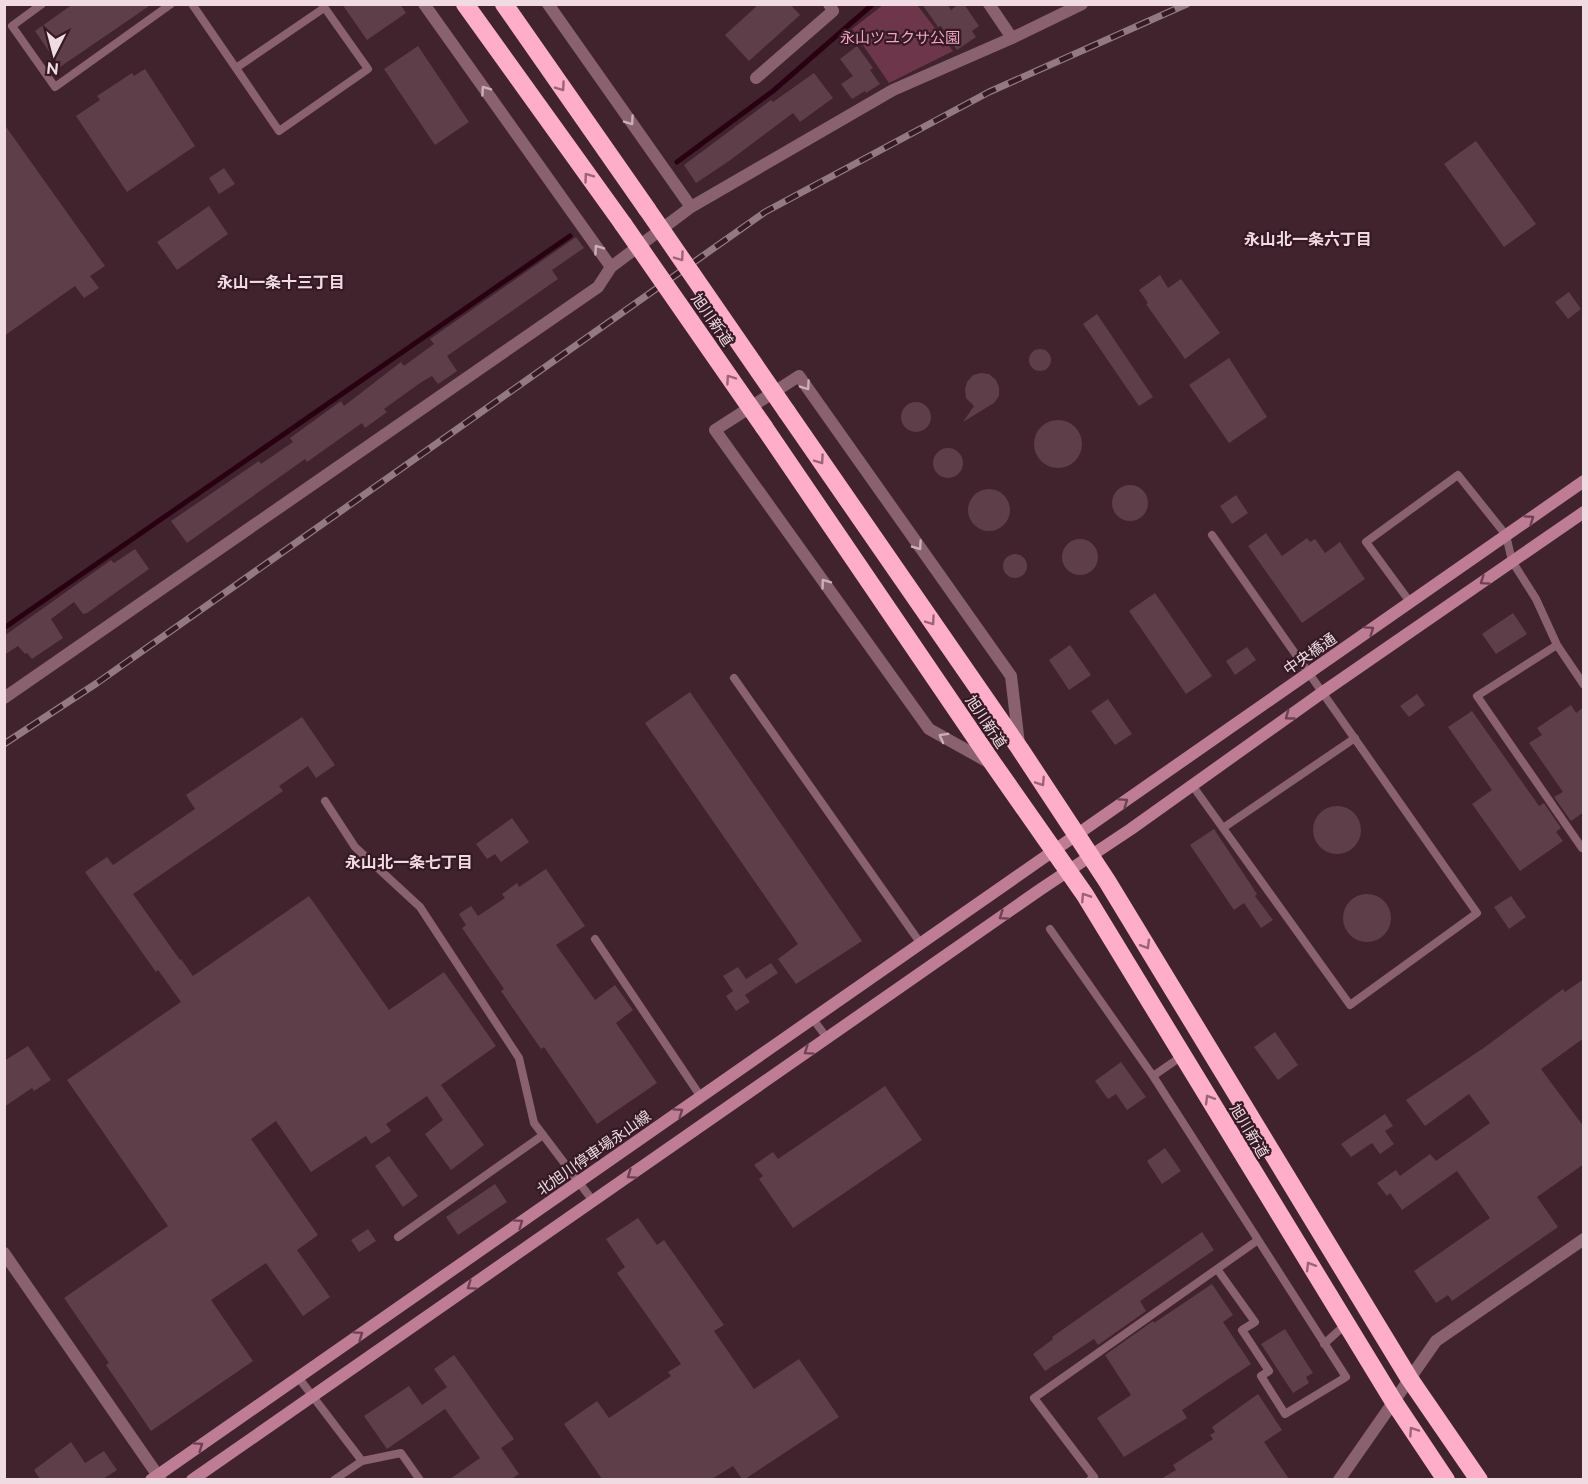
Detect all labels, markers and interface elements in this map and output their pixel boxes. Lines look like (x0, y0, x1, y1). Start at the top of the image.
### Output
north arrow (24, 24, 84, 84)
park label: 永山ツユクサ公園 (840, 29, 960, 47)
text: N (45, 58, 60, 79)
one-way arrow (554, 80, 565, 91)
one-way arrow (481, 86, 492, 97)
one-way arrow (623, 115, 634, 126)
one-way arrow (585, 172, 596, 183)
district label: 永山北一条六丁目 (1244, 230, 1372, 249)
one-way arrow (594, 244, 605, 255)
one-way arrow (673, 251, 684, 262)
district label: 永山一条十三丁目 (217, 273, 345, 292)
street label: 旭川新道 (687, 290, 737, 350)
one-way arrow (726, 375, 737, 386)
one-way arrow (799, 380, 810, 391)
one-way arrow (813, 453, 824, 464)
one-way arrow (1523, 515, 1534, 526)
one-way arrow (911, 539, 922, 550)
one-way arrow (1479, 574, 1490, 585)
one-way arrow (821, 579, 832, 590)
one-way arrow (924, 614, 935, 625)
one-way arrow (1363, 626, 1374, 637)
street label: 中央橋通 (1280, 629, 1340, 679)
street label: 旭川新道 (962, 692, 1010, 752)
one-way arrow (1284, 709, 1295, 720)
one-way arrow (939, 733, 949, 744)
one-way arrow (1034, 775, 1045, 786)
one-way arrow (1117, 798, 1128, 809)
district label: 永山北一条七丁目 (345, 853, 473, 872)
one-way arrow (1081, 893, 1093, 903)
one-way arrow (998, 909, 1009, 920)
one-way arrow (1139, 939, 1151, 949)
one-way arrow (804, 1044, 815, 1055)
one-way arrow (1204, 1095, 1216, 1105)
street label: 旭川新道 (1226, 1101, 1272, 1161)
street label: 北旭川停車場永山線 (534, 1107, 654, 1199)
one-way arrow (673, 1108, 684, 1119)
one-way arrow (626, 1168, 637, 1179)
one-way arrow (513, 1219, 524, 1230)
one-way arrow (1306, 1262, 1318, 1272)
one-way arrow (466, 1279, 477, 1290)
one-way arrow (353, 1331, 364, 1342)
one-way arrow (1409, 1427, 1420, 1438)
one-way arrow (193, 1442, 204, 1453)

